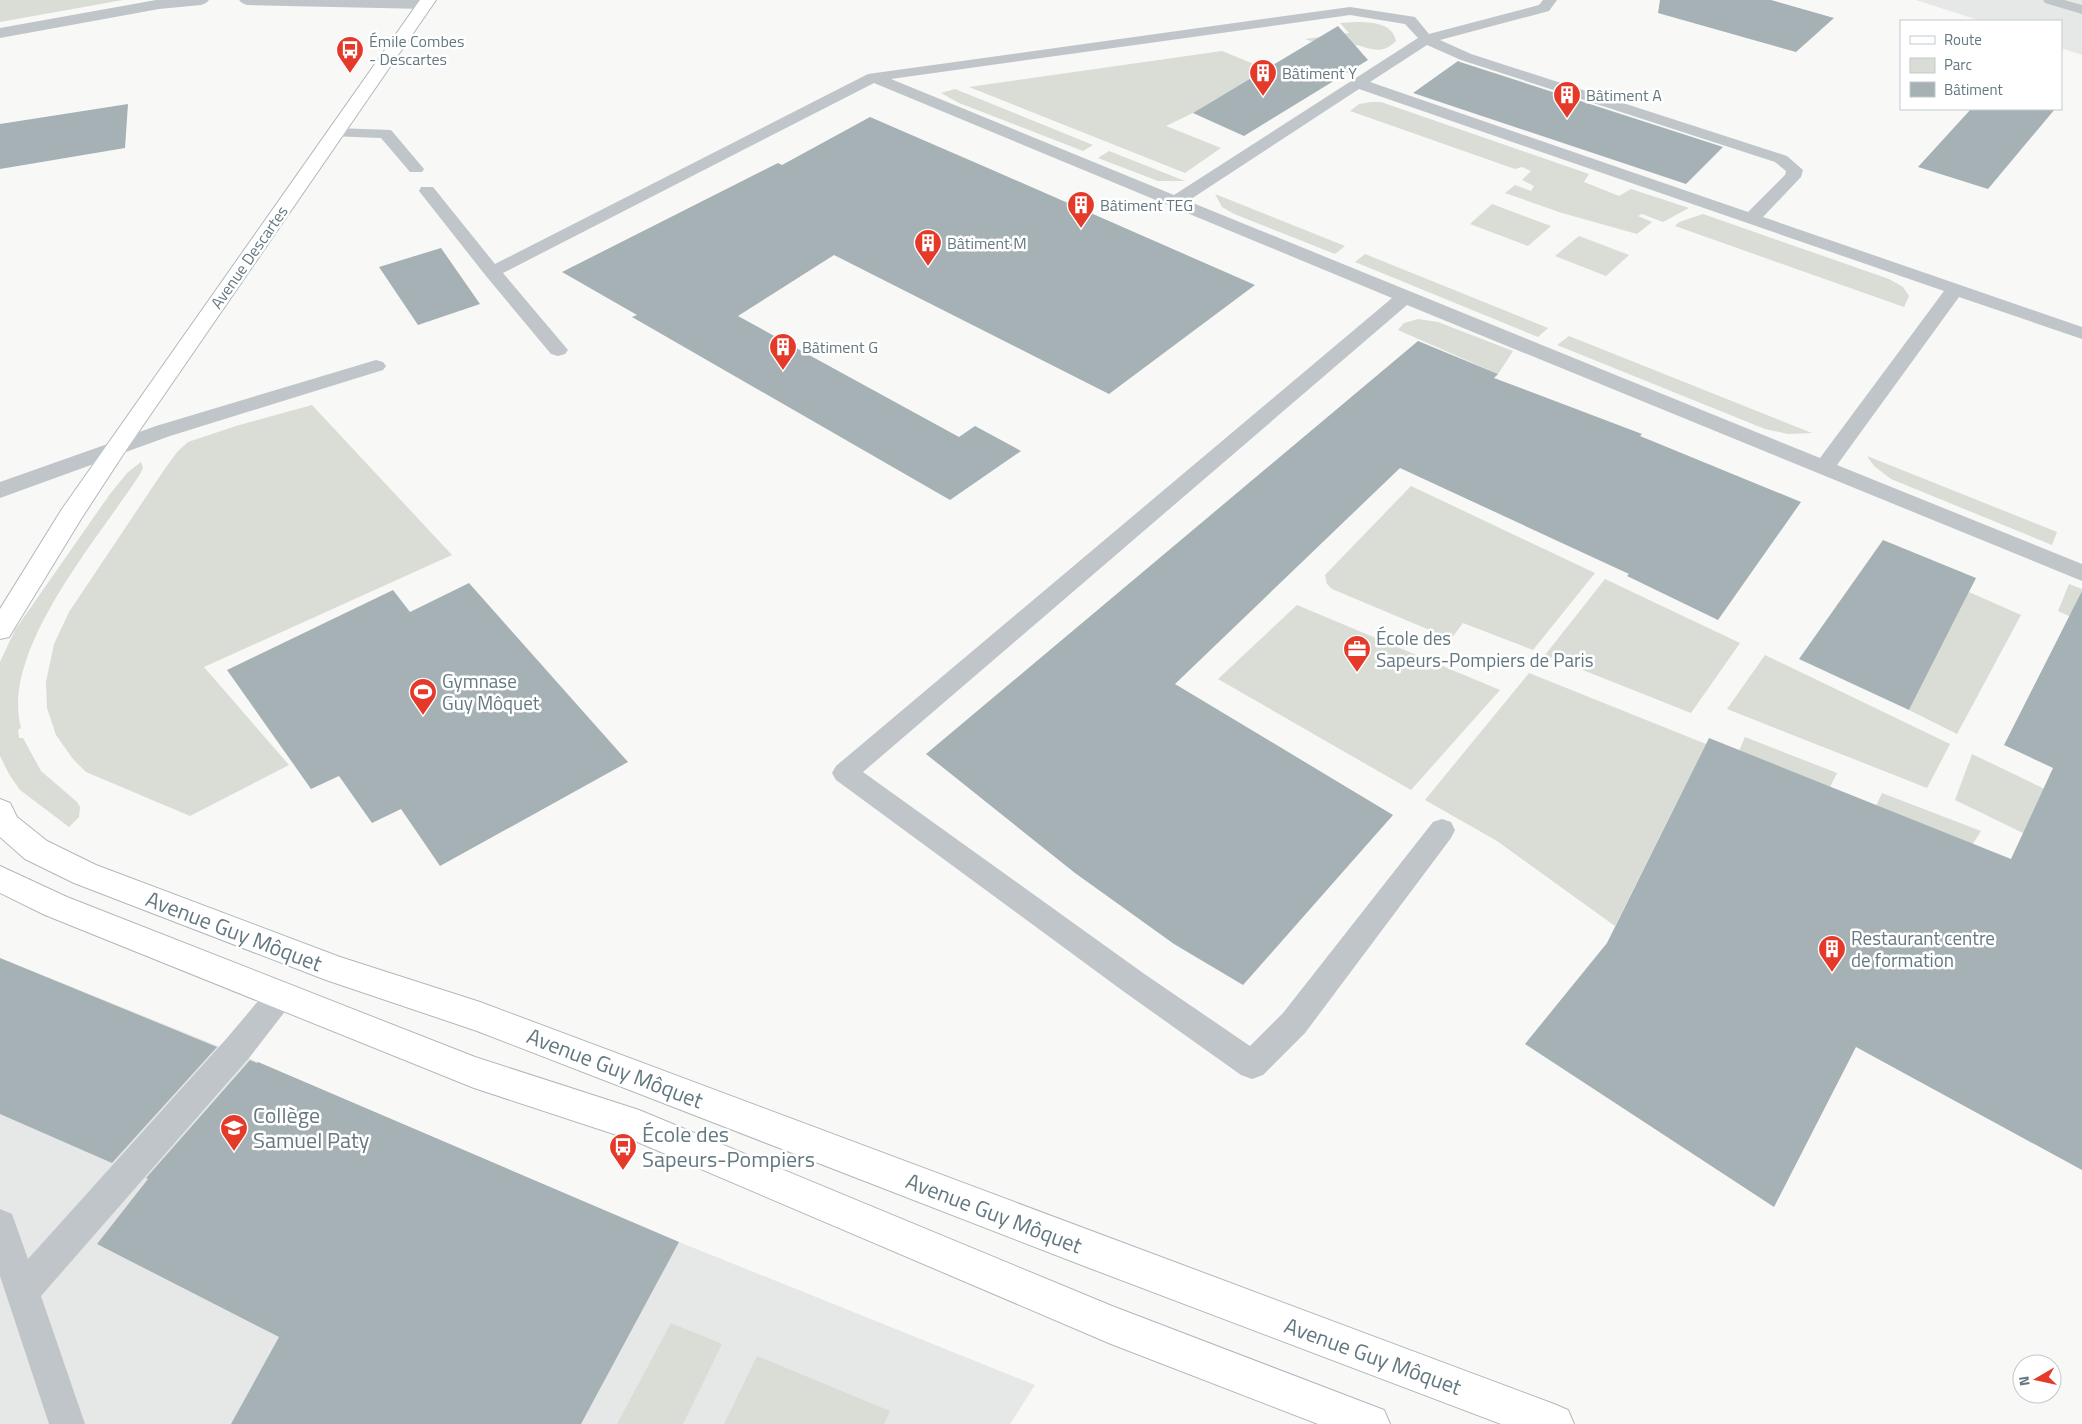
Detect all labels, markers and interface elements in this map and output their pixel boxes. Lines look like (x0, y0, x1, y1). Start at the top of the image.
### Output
legend (1900, 20, 2062, 110)
text: Route (1944, 28, 1982, 51)
place label: Émile Combes - Descartes (369, 29, 464, 71)
bus stop icon: Émile Combes - Descartes (335, 35, 365, 74)
text: Parc (1944, 53, 1972, 76)
building icon: Bâtiment Y (1248, 58, 1278, 97)
place label: Bâtiment Y (1282, 61, 1357, 85)
text: Bâtiment (1944, 78, 2003, 101)
building icon: Bâtiment A (1552, 80, 1582, 119)
place label: Bâtiment A (1586, 83, 1662, 107)
building icon: Bâtiment TEG (1066, 190, 1096, 229)
place label: Bâtiment TEG (1100, 193, 1193, 217)
street label: Avenue Descartes (204, 201, 294, 313)
building icon: Bâtiment M (913, 228, 943, 267)
place label: Bâtiment M (947, 231, 1027, 255)
building icon: Bâtiment G (768, 332, 798, 371)
place label: Bâtiment G (802, 335, 878, 359)
place label: École des Sapeurs-Pompiers de Paris (1376, 623, 1594, 674)
office icon: École des Sapeurs-Pompiers de Paris (1342, 634, 1372, 673)
place label: Gymnase Guy Môquet (442, 666, 540, 717)
sports icon: Gymnase Guy Môquet (408, 677, 438, 716)
street label: Avenue Guy Môquet (141, 882, 327, 980)
place label: Restaurant centre de formation (1851, 923, 1995, 974)
building icon: Restaurant centre de formation (1817, 934, 1847, 973)
street label: Avenue Guy Môquet (522, 1019, 708, 1117)
place label: Collège Samuel Paty (253, 1098, 370, 1157)
school or university icon: Collège Samuel Paty (219, 1113, 249, 1152)
place label: École des Sapeurs-Pompiers (642, 1117, 815, 1176)
bus stop icon: École des Sapeurs-Pompiers (608, 1132, 638, 1171)
street label: Avenue Guy Môquet (901, 1164, 1087, 1262)
street label: Avenue Guy Môquet (1280, 1308, 1467, 1404)
north arrow (2012, 1354, 2062, 1404)
text: N (2013, 1375, 2035, 1388)

